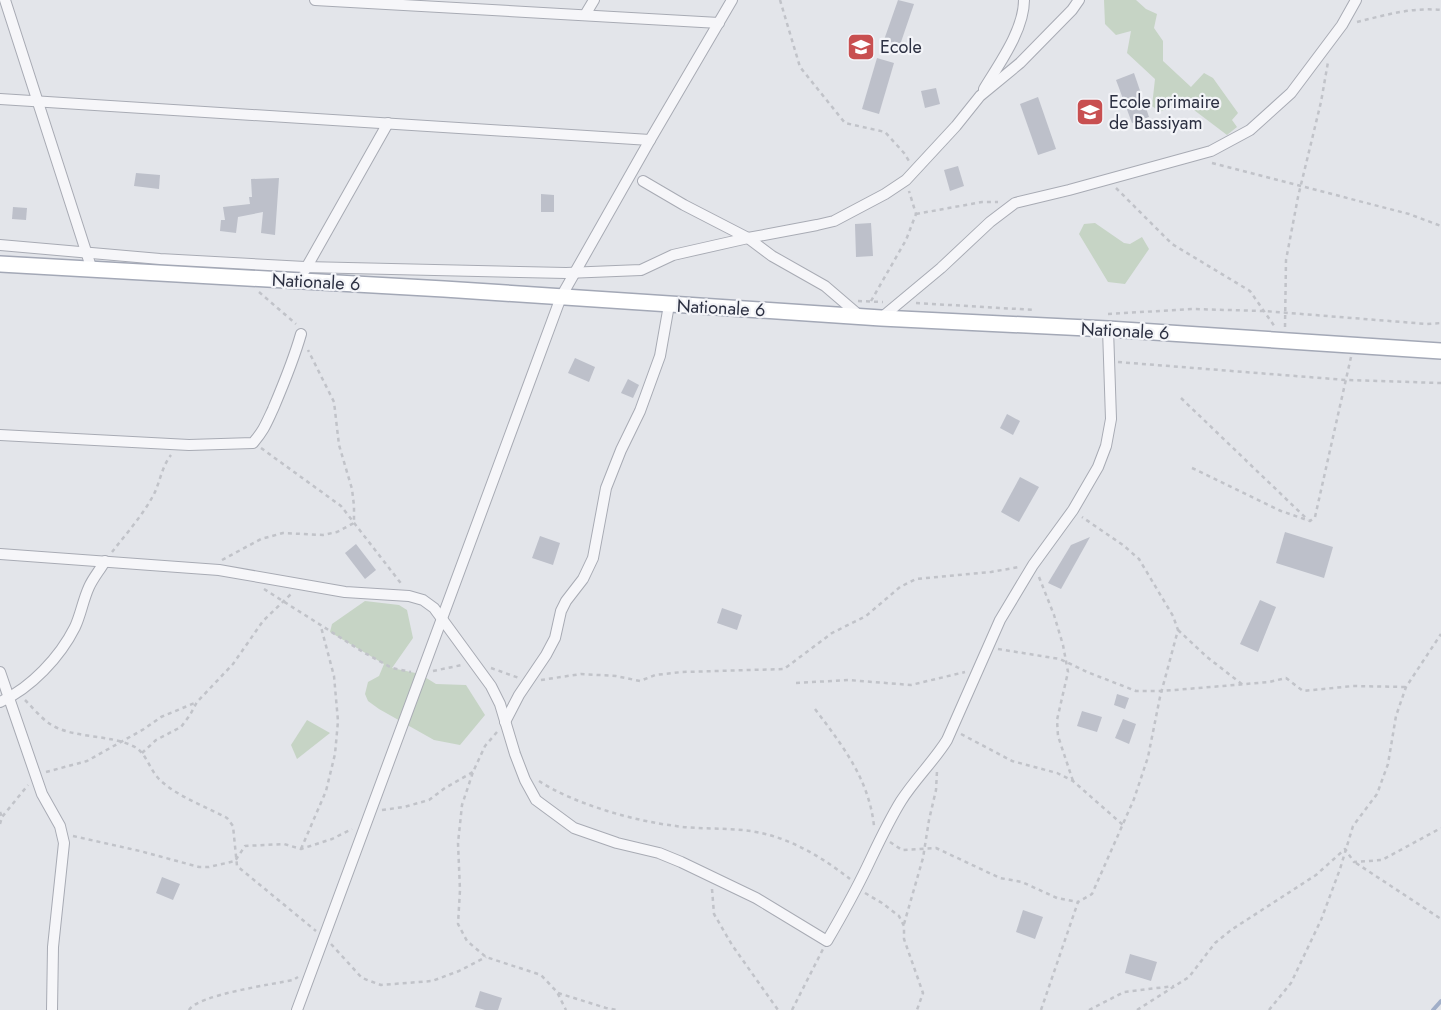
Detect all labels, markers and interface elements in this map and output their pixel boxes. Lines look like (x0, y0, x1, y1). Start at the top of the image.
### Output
school or university icon: Ecole (846, 32, 876, 62)
place label: Ecole (880, 34, 922, 60)
place label: Ecole primaire de Bassiyam (1109, 89, 1220, 136)
school or university icon: Ecole primaire de Bassiyam (1075, 97, 1105, 127)
street label: Nationale 6 (271, 267, 361, 297)
street label: Nationale 6 (676, 293, 766, 323)
street label: Nationale 6 (1080, 316, 1170, 346)

